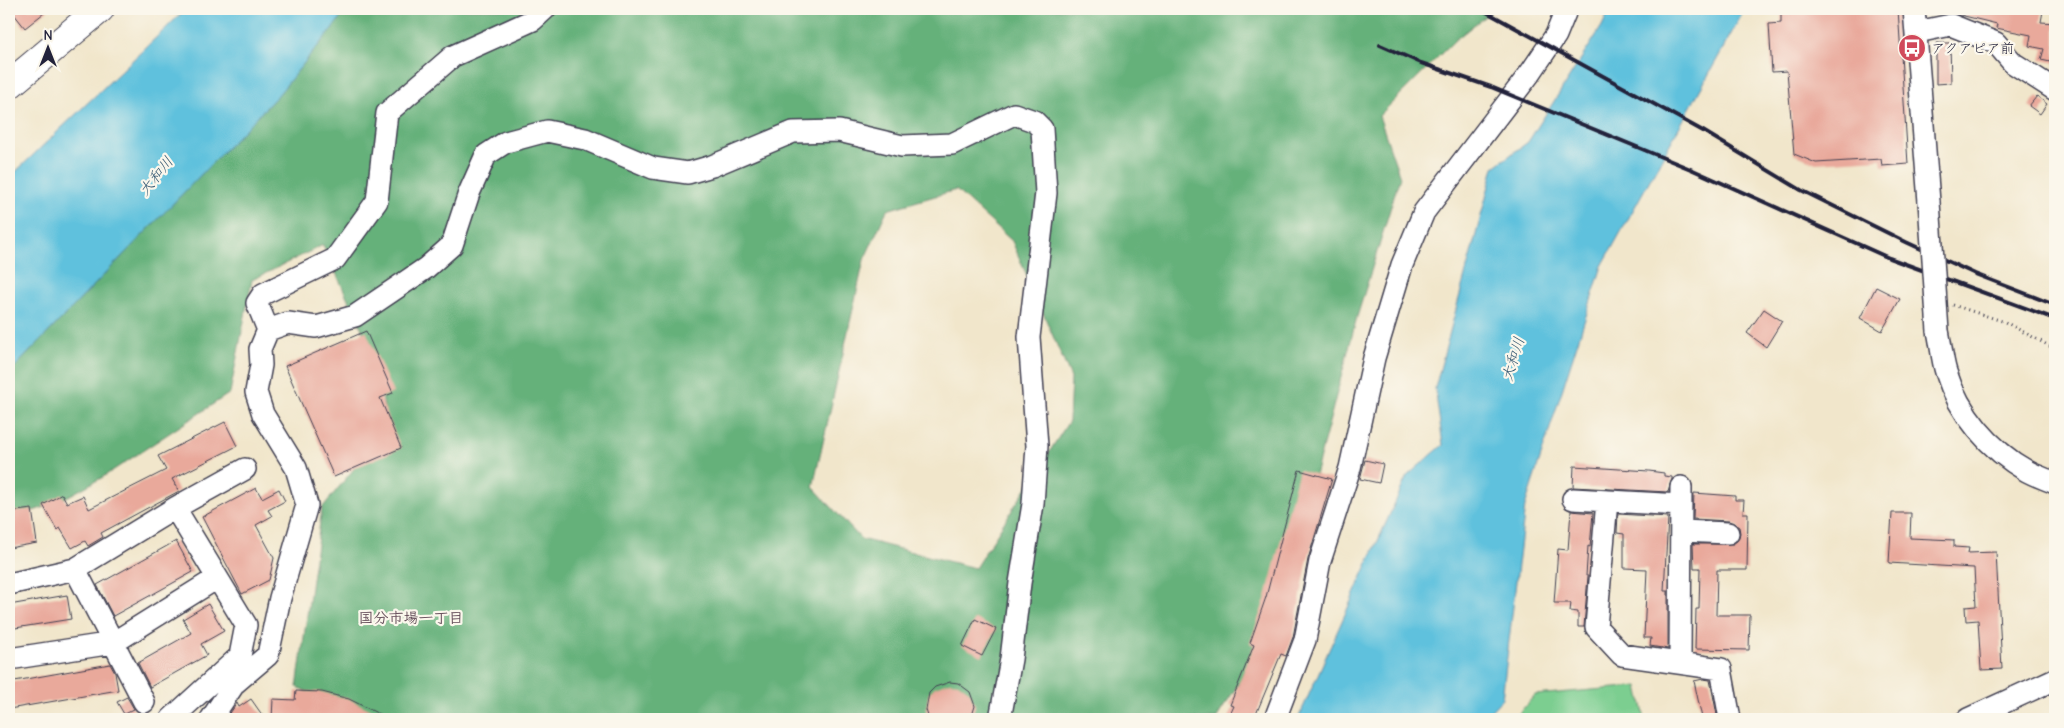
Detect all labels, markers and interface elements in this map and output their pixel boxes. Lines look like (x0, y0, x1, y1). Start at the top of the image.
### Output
north arrow (22, 22, 72, 72)
text: N (43, 27, 53, 44)
bus stop icon: アクアピア前 (1897, 33, 1927, 63)
place label: アクアピア前 (1931, 40, 2014, 57)
water label: 大和川 (135, 153, 177, 199)
water label: 大和川 (1498, 335, 1528, 383)
district label: 国分市場一丁目 (358, 609, 464, 627)

